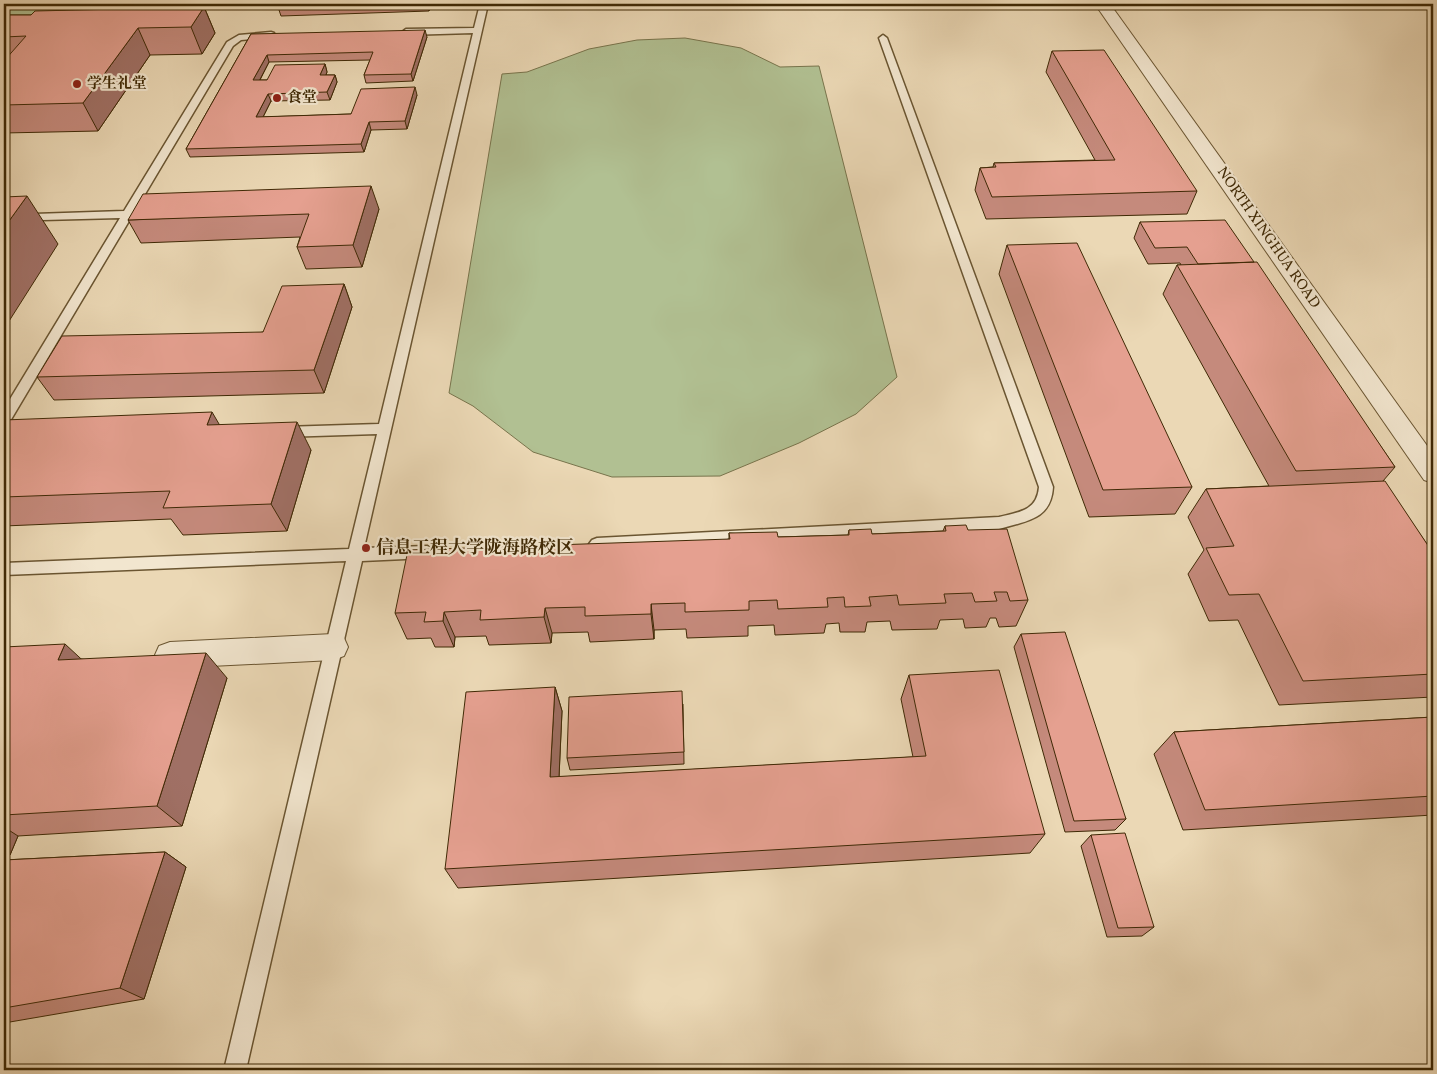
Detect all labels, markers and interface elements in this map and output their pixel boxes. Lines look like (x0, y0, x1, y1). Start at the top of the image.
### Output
place label: 学生礼堂 (87, 74, 147, 95)
marker: 学生礼堂 (71, 78, 83, 90)
place label: 食堂 (287, 88, 317, 109)
marker: 食堂 (271, 92, 283, 104)
street label: NORTH XINGHUA ROAD (1211, 163, 1325, 313)
place label: 信息工程大学陇海路校区 (376, 536, 574, 561)
marker: 信息工程大学陇海路校区 (360, 542, 372, 554)

